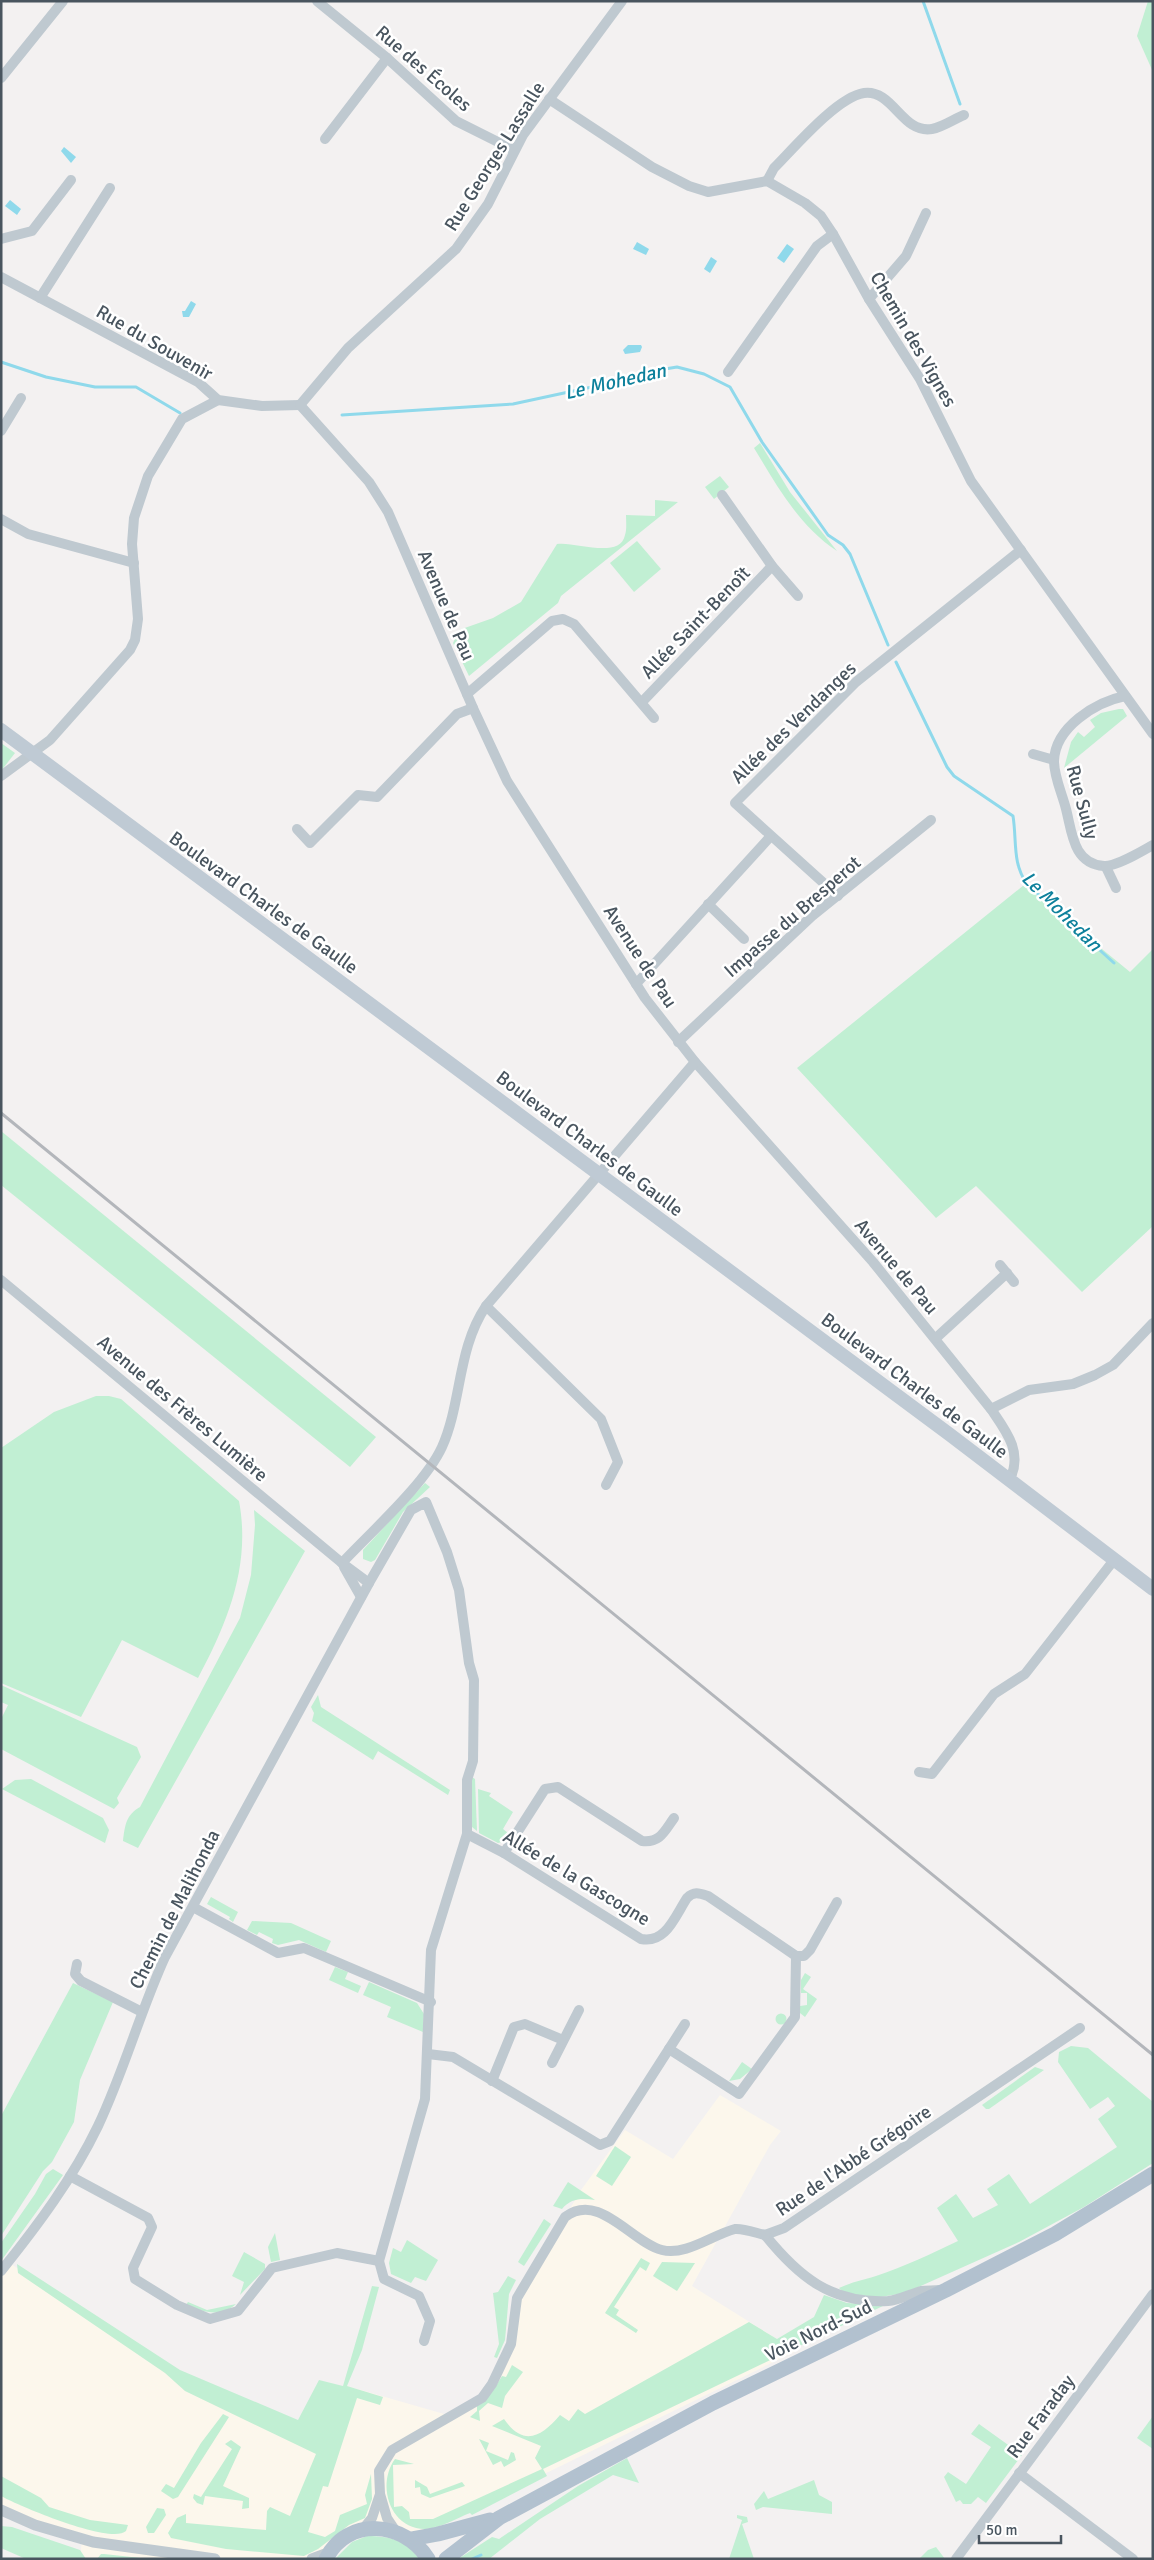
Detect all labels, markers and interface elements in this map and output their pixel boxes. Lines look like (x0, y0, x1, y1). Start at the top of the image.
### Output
street label: Rue des Écoles (370, 20, 476, 117)
street label: Rue Georges Lassalle (439, 77, 550, 236)
street label: Chemin des Vignes (865, 267, 962, 412)
street label: Rue du Souvenir (92, 300, 217, 386)
water label: Le Mohedan (562, 357, 669, 405)
street label: Avenue de Pau (412, 547, 480, 664)
street label: Allée Saint-Benoît (636, 561, 756, 684)
street label: Allée des Vendanges (726, 657, 861, 789)
street label: Rue Sully (1061, 763, 1103, 842)
street label: Boulevard Charles de Gaulle (164, 826, 363, 979)
street label: Impasse du Bresperot (719, 851, 866, 983)
water label: Le Mohedan (1016, 866, 1108, 958)
street label: Avenue de Pau (598, 901, 682, 1012)
street label: Boulevard Charles de Gaulle (491, 1066, 688, 1222)
street label: Avenue de Pau (849, 1214, 943, 1319)
street label: Boulevard Charles de Gaulle (816, 1308, 1013, 1464)
street label: Avenue des Frères Lumière (92, 1330, 273, 1487)
street label: Allée de la Gascogne (499, 1824, 654, 1931)
street label: Chemin de Malihonda (124, 1826, 225, 1993)
street label: Rue de l'Abbé Grégoire (771, 2100, 936, 2222)
street label: Voie Nord-Sud (761, 2295, 876, 2367)
street label: Rue Faraday (1002, 2370, 1080, 2463)
scale bar (979, 2512, 1062, 2544)
text: 50 m (986, 2521, 1017, 2539)

